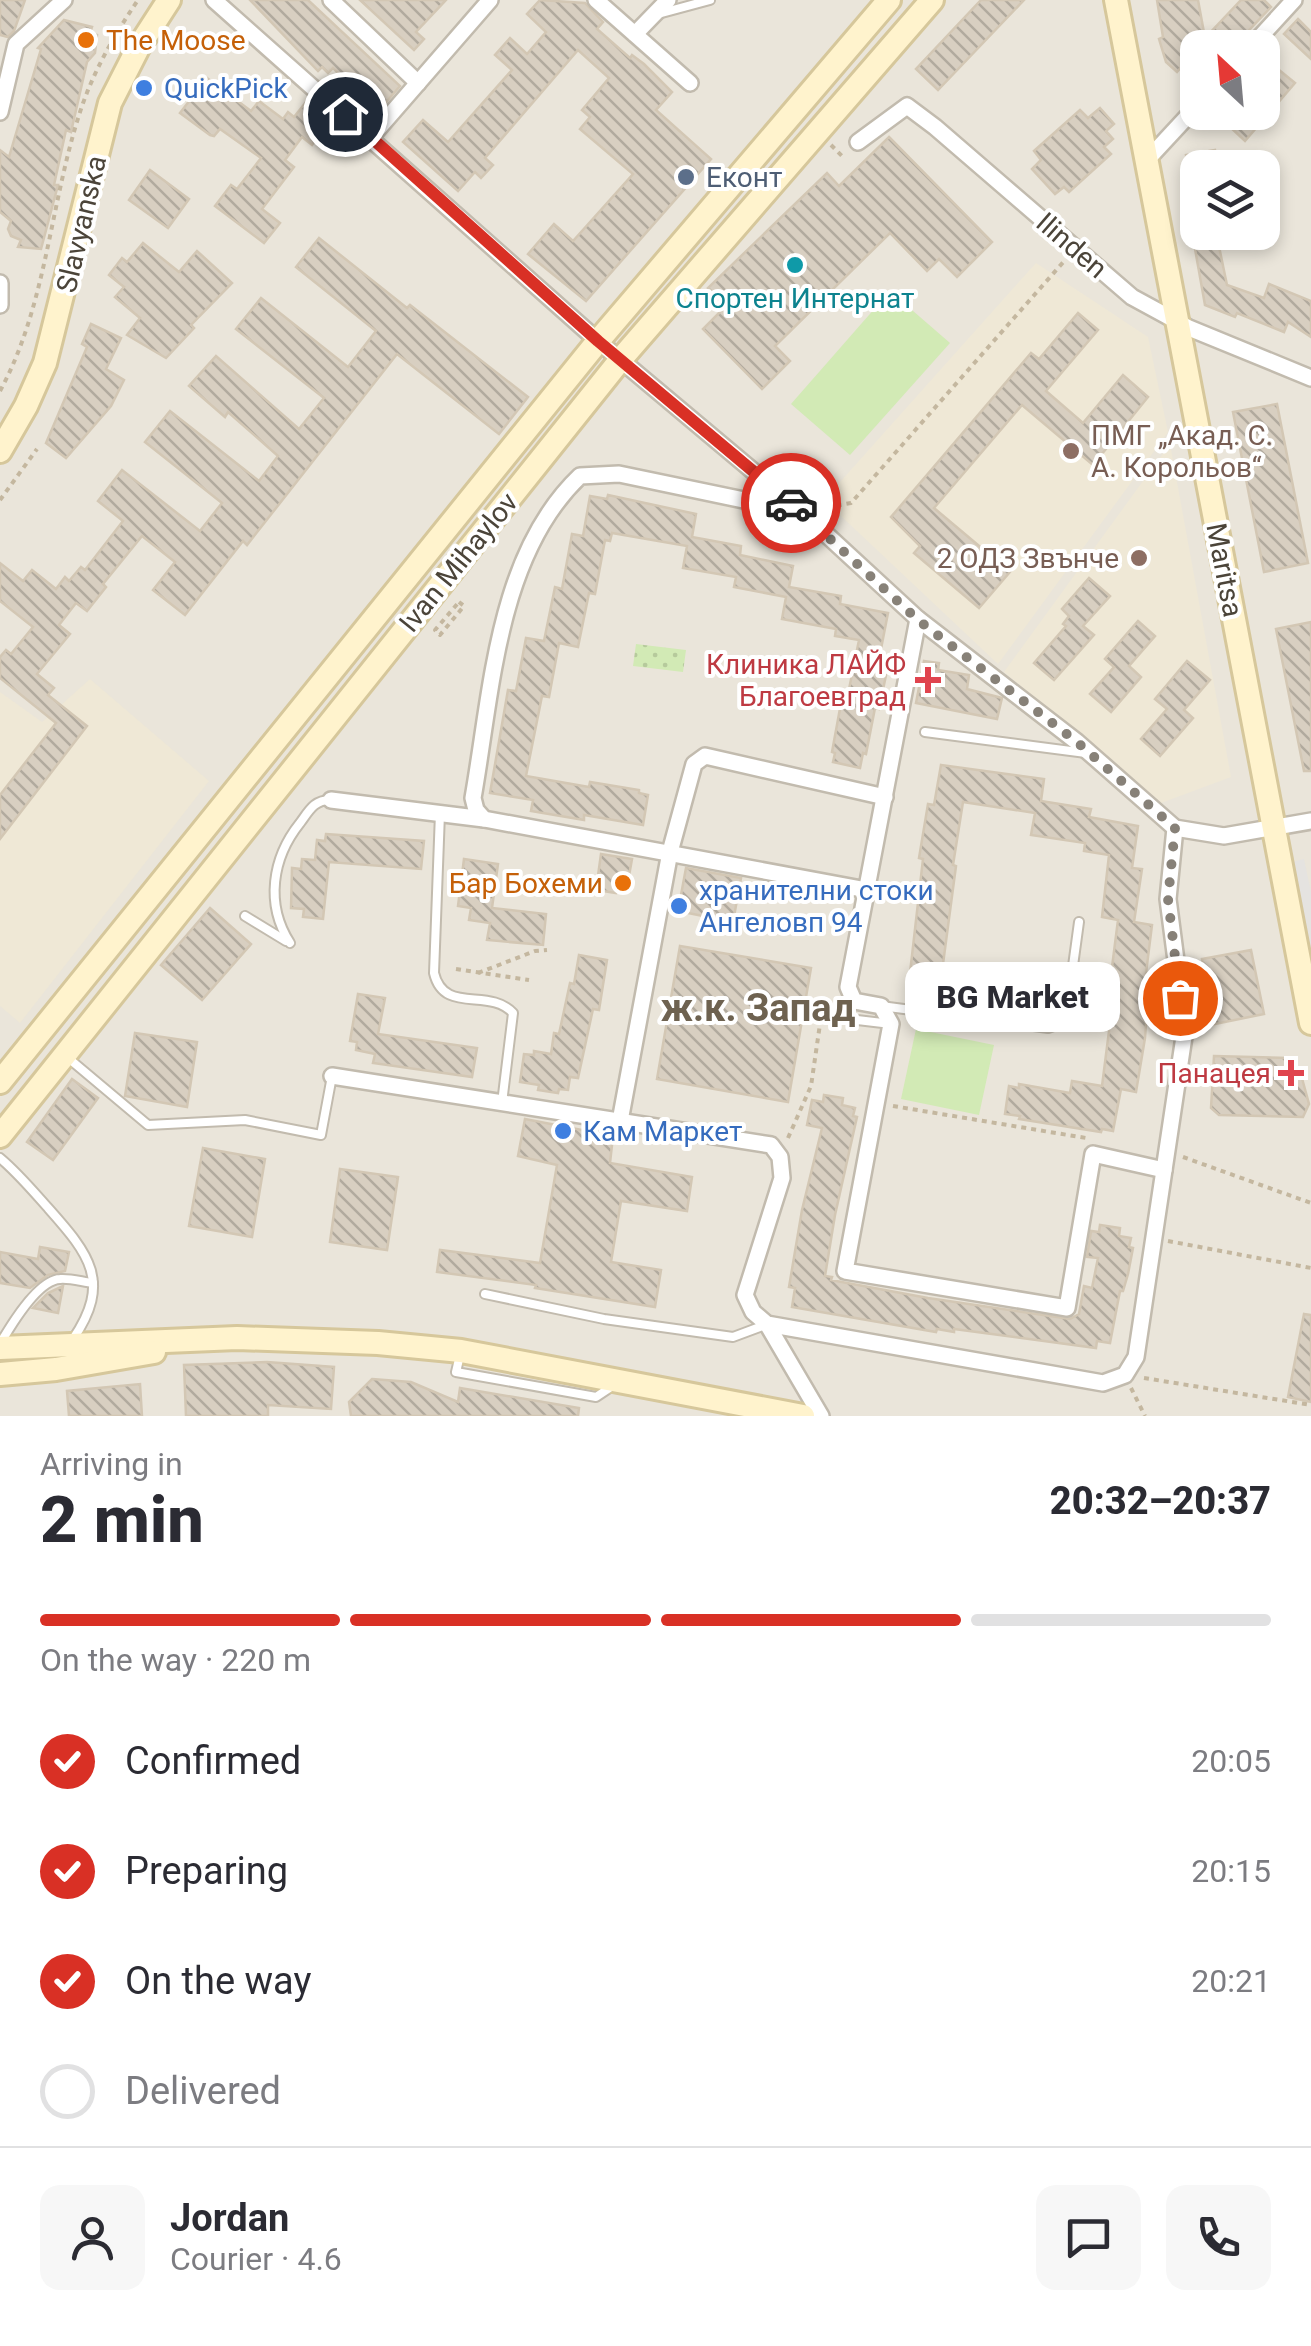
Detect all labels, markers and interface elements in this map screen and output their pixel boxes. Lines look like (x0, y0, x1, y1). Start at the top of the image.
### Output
place label: The Moose (106, 24, 246, 57)
marker: The Moose (75, 29, 97, 51)
north arrow (1180, 30, 1280, 130)
map controls (1180, 30, 1280, 250)
place label: QuickPick (164, 72, 288, 105)
pin (303, 72, 388, 157)
marker: QuickPick (133, 77, 155, 99)
icon: home (318, 87, 373, 142)
button: layers (1180, 150, 1280, 250)
street label: Slavyanska (50, 152, 113, 296)
place label: Еконт (706, 161, 782, 194)
marker: Еконт (675, 166, 697, 188)
street label: Ilinden (1030, 206, 1114, 285)
marker: Спортен Интернат (784, 254, 806, 276)
place label: Спортен Интернат (676, 282, 914, 315)
place label: ПМГ „Акад. С. А. Корольов“ (1091, 419, 1273, 484)
marker: ПМГ „Акад. С. А. Корольов“ (1060, 440, 1082, 462)
courier (741, 453, 841, 553)
icon: car (764, 476, 819, 531)
street label: Ivan Mihaylov (392, 486, 525, 639)
street label: Maritsa (1199, 520, 1250, 620)
place label: 2 ОДЗ Звънче (937, 542, 1119, 575)
marker: 2 ОДЗ Звънче (1128, 547, 1150, 569)
place label: Клиника ЛАЙФ Благоевград (706, 648, 906, 713)
marker: Клиника ЛАЙФ Благоевград (915, 667, 941, 693)
place label: Бар Бохеми (449, 867, 603, 900)
marker: Бар Бохеми (612, 872, 634, 894)
place label: хранителни стоки Ангеловп 94 (699, 874, 934, 939)
marker: хранителни стоки Ангеловп 94 (668, 895, 690, 917)
pin (1138, 956, 1223, 1041)
callout: BG Market (905, 963, 1120, 1033)
icon: bag (1153, 971, 1208, 1026)
text: BG Market (936, 978, 1089, 1016)
district label: ж.к. Запад (660, 986, 856, 1030)
place label: Панацея (1158, 1057, 1271, 1090)
marker: Панацея (1280, 1062, 1302, 1084)
place label: Кам Маркет (583, 1115, 742, 1148)
marker: Кам Маркет (552, 1120, 574, 1142)
text: Arriving in (40, 1445, 183, 1483)
text: 20:32–20:37 (1050, 1479, 1271, 1523)
text: 2 min (40, 1482, 204, 1558)
text: On the way · 220 m (40, 1641, 311, 1679)
icon: check (40, 1734, 95, 1789)
text: Confirmed (125, 1739, 301, 1783)
text: 20:05 (1191, 1742, 1271, 1780)
icon: check (40, 1844, 95, 1899)
text: Preparing (125, 1849, 288, 1893)
text: 20:15 (1191, 1852, 1271, 1890)
icon: check (40, 1954, 95, 2009)
text: On the way (125, 1959, 311, 2003)
text: 20:21 (1191, 1962, 1271, 2000)
text: Delivered (125, 2069, 281, 2113)
button: person (40, 2185, 145, 2290)
button: chat (1036, 2185, 1141, 2290)
button: phone (1166, 2185, 1271, 2290)
text: Jordan (170, 2196, 289, 2240)
text: Courier · 4.6 (170, 2240, 342, 2278)

